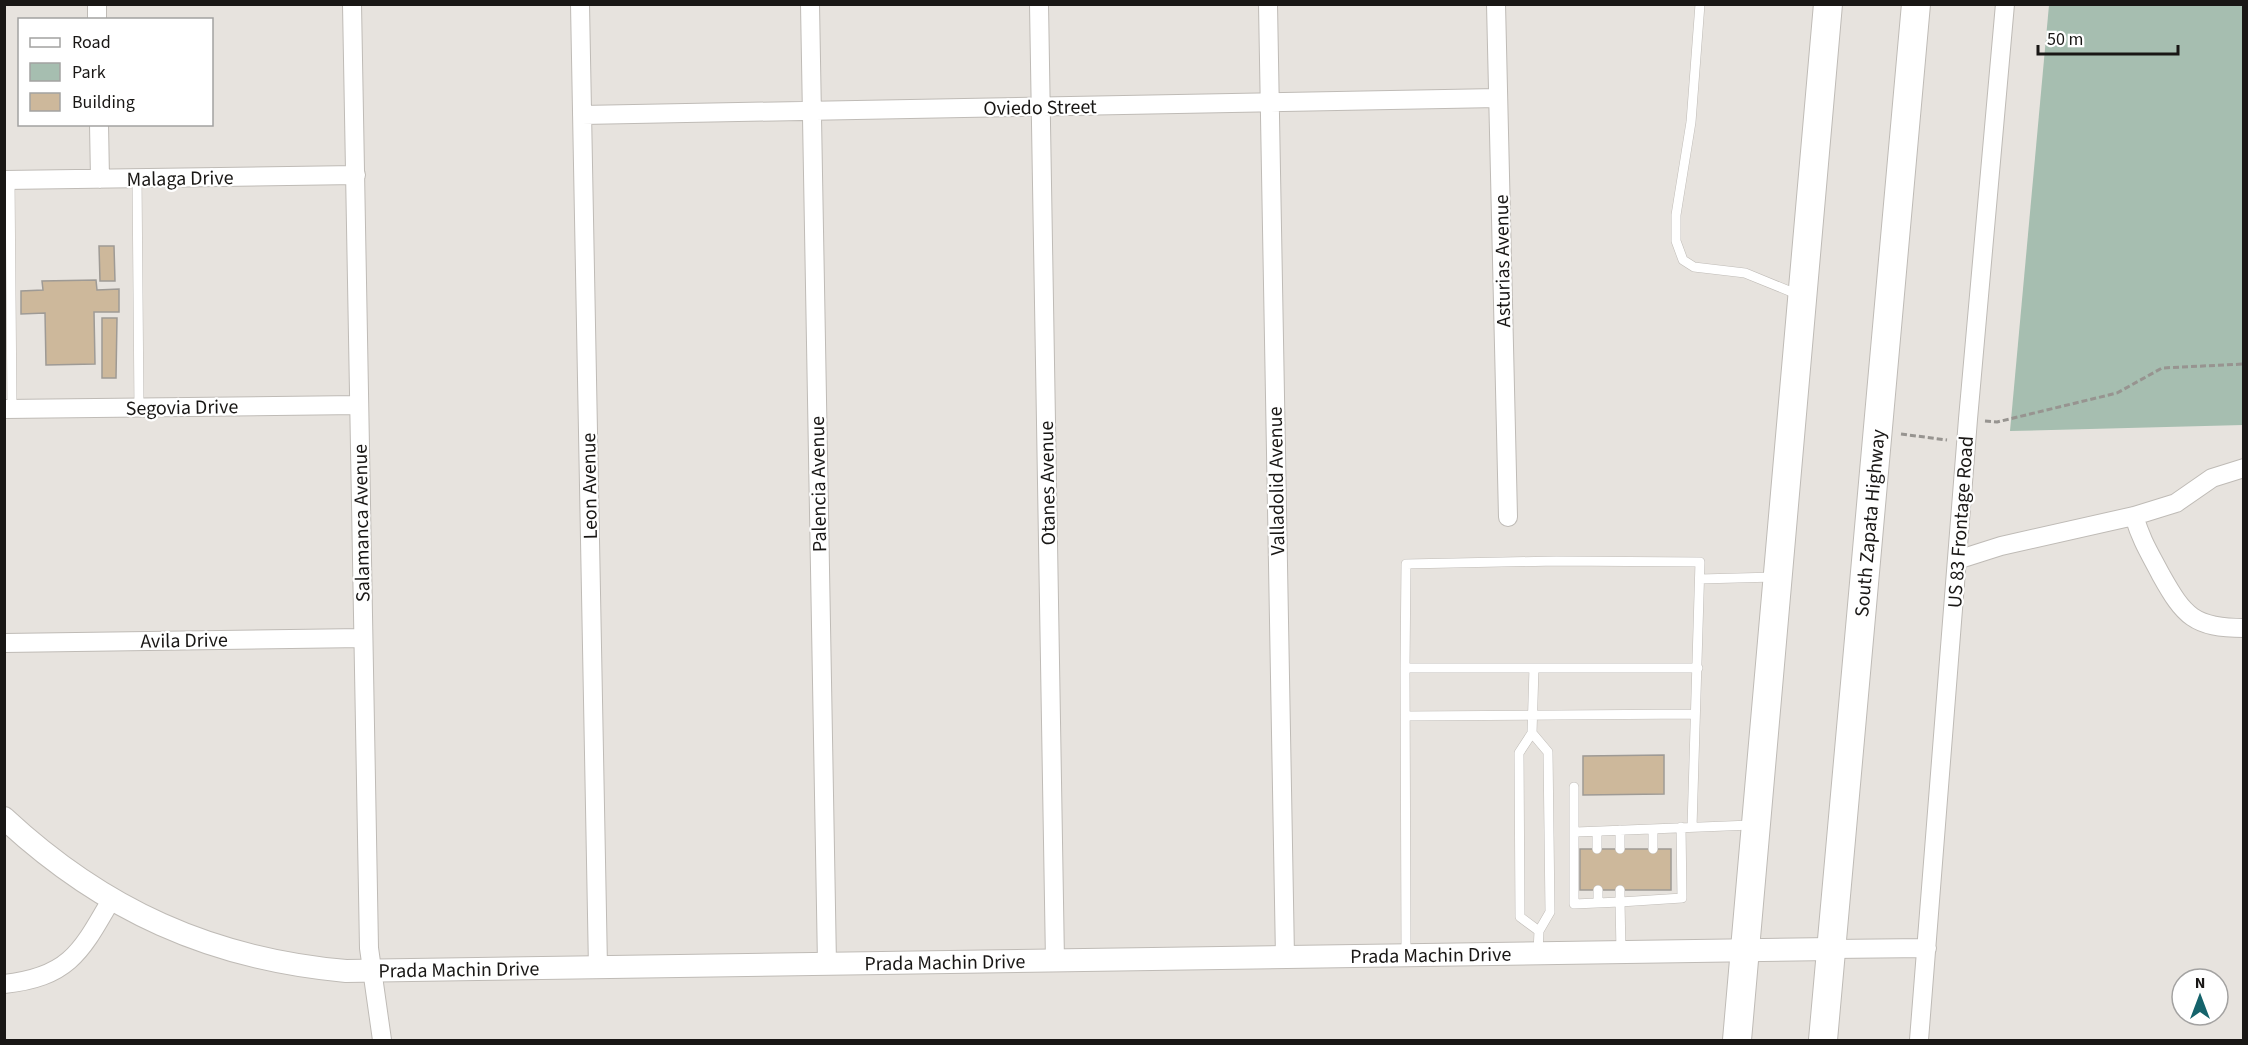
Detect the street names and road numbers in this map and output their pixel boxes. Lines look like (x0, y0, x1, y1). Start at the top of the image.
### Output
street label: Oviedo Street (983, 93, 1097, 123)
street label: Malaga Drive (126, 164, 234, 194)
street label: Asturias Avenue (1488, 194, 1518, 328)
street label: Segovia Drive (125, 393, 239, 423)
street label: Valladolid Avenue (1262, 406, 1292, 556)
street label: Palencia Avenue (804, 416, 834, 552)
street label: Otanes Avenue (1033, 420, 1063, 546)
street label: South Zapata Highway (1848, 427, 1893, 618)
street label: Leon Avenue (575, 432, 605, 540)
street label: US 83 Frontage Road (1941, 435, 1981, 609)
street label: Salamanca Avenue (347, 444, 377, 602)
street label: Avila Drive (140, 626, 228, 656)
street label: Prada Machin Drive (1350, 941, 1512, 971)
street label: Prada Machin Drive (864, 948, 1026, 978)
street label: Prada Machin Drive (378, 955, 540, 986)

